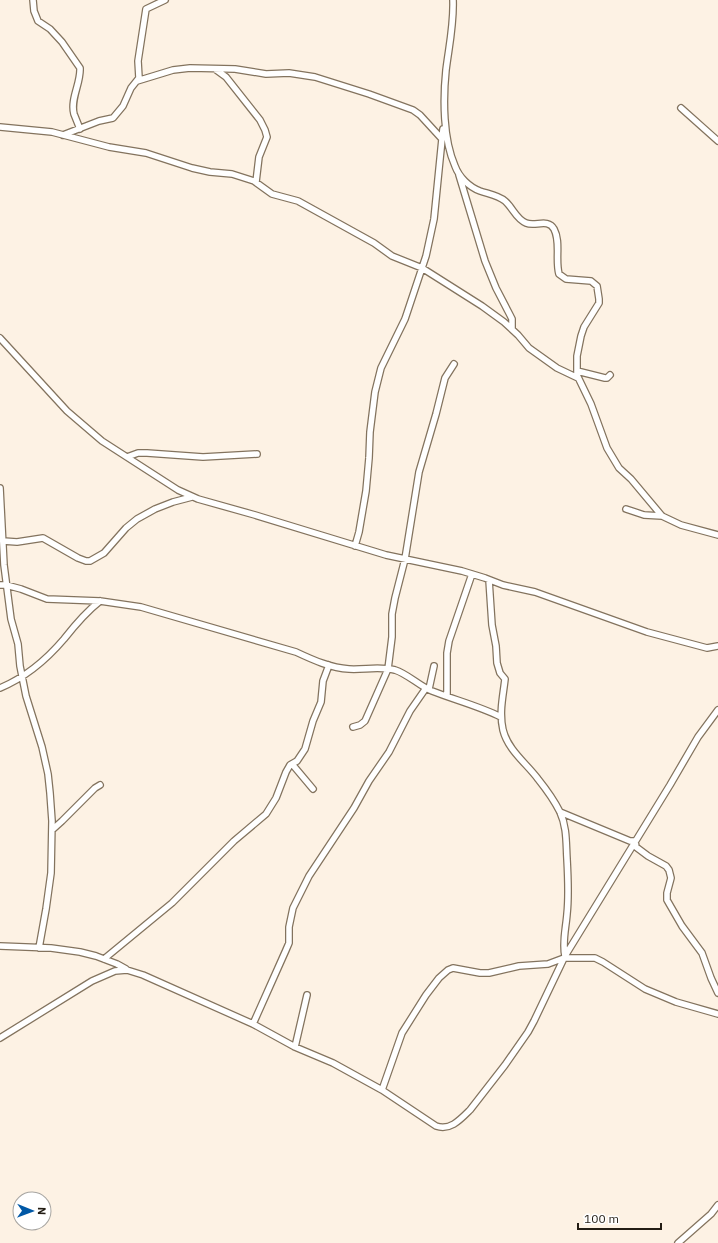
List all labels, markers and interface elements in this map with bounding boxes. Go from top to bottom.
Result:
north arrow [12,1191,52,1231]
scale bar [578,1205,661,1231]
text: N [35,1207,49,1215]
text: 100 m [584,1211,619,1226]

